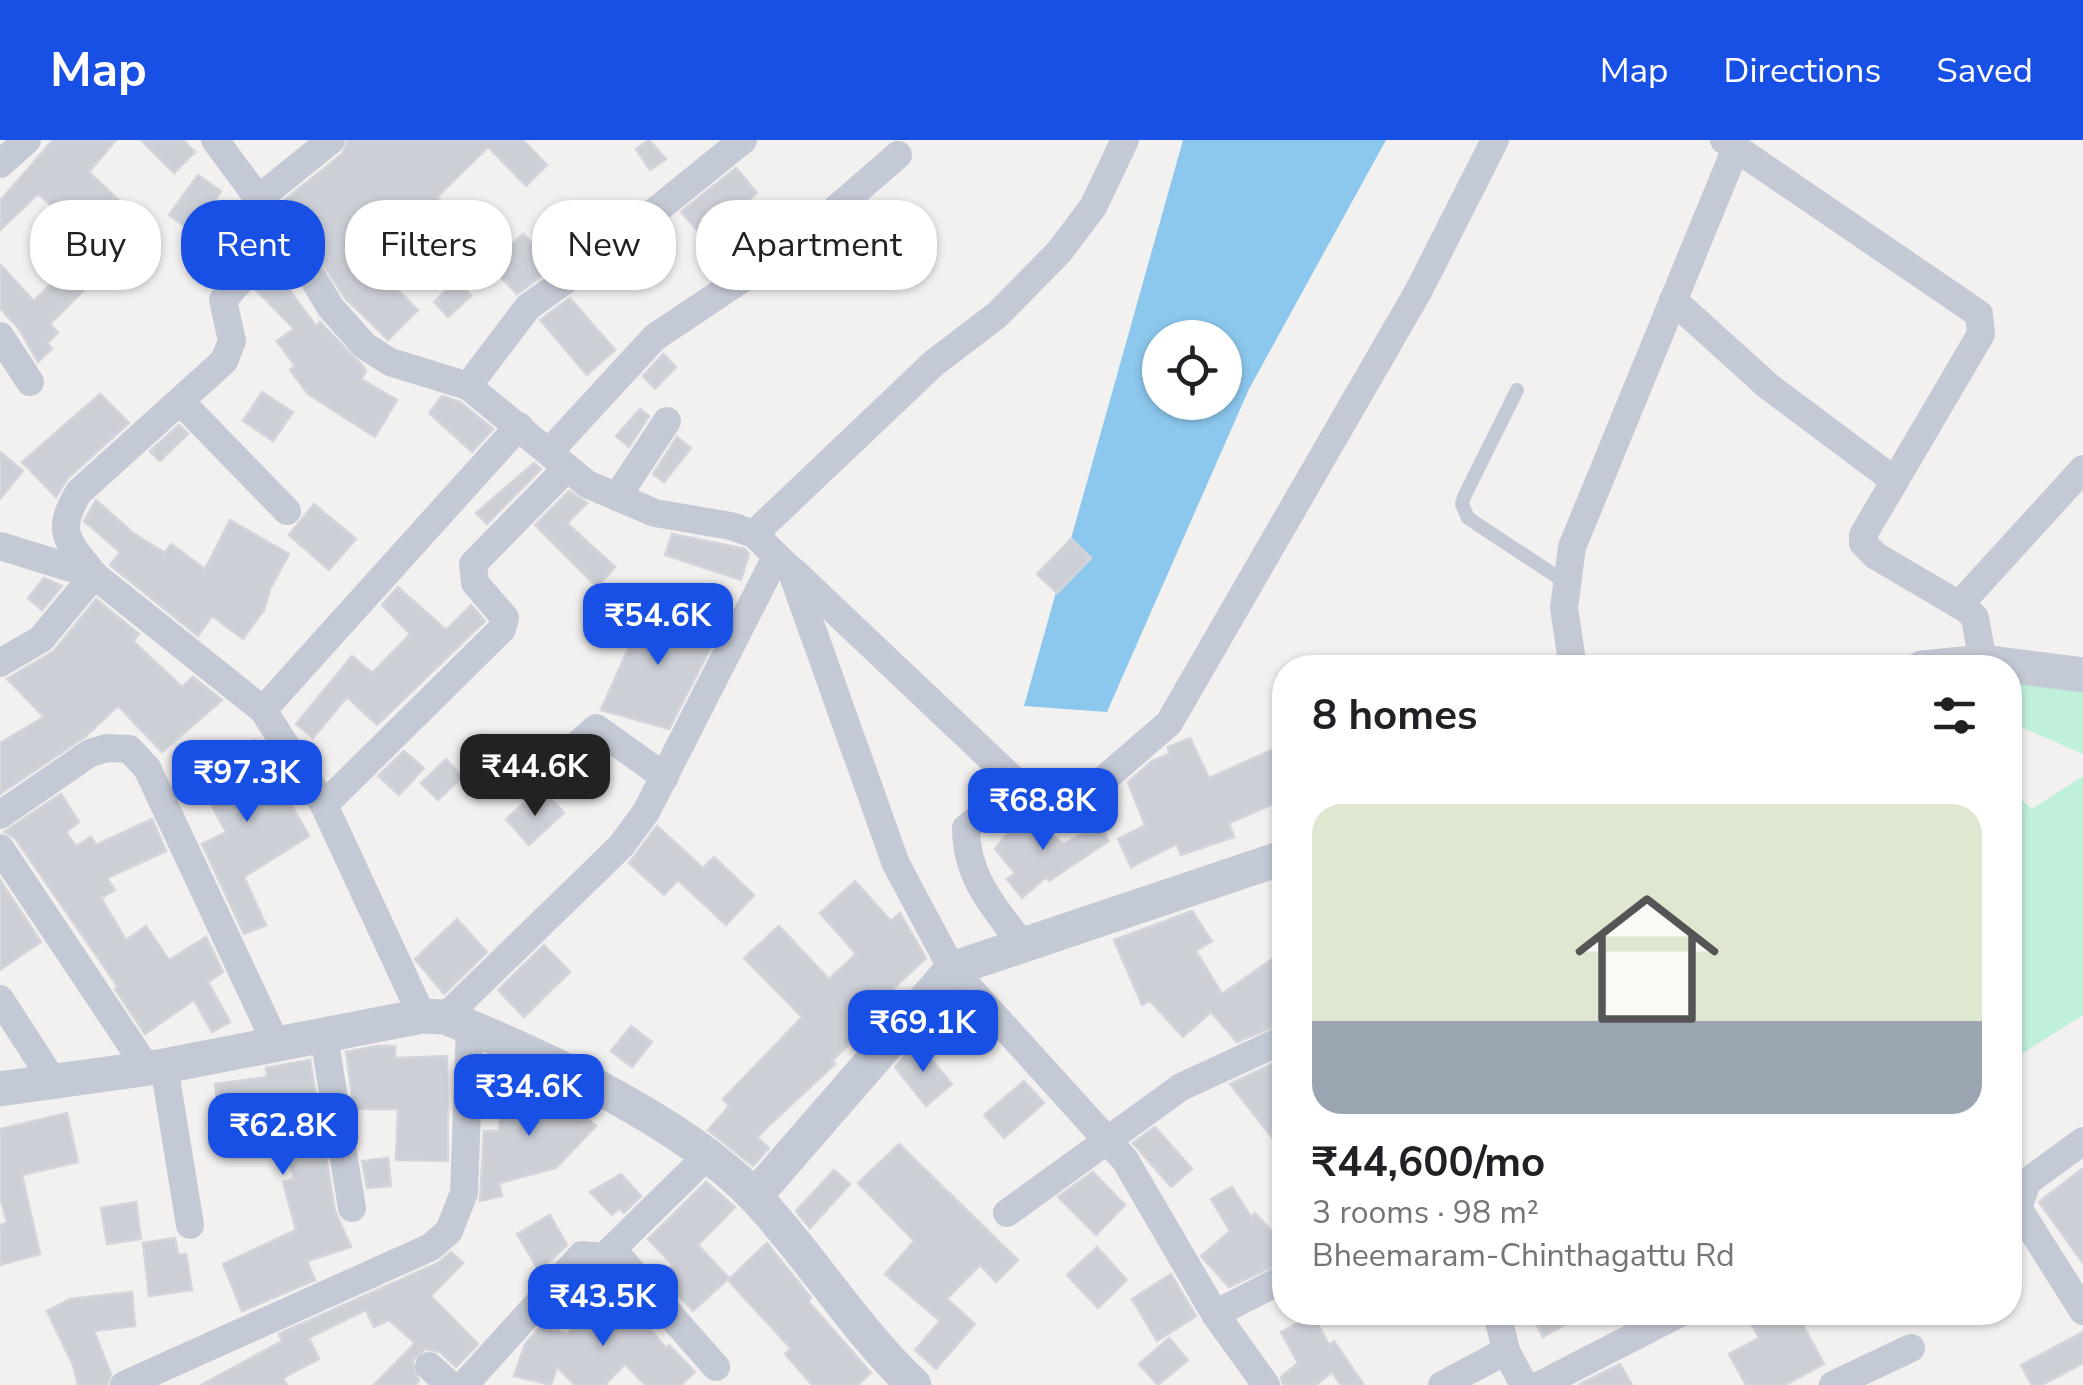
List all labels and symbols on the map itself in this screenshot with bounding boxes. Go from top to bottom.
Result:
pin: ₹54.6K [577,583,739,668]
pin: ₹44.6K [454,734,616,819]
pin: ₹97.3K [166,740,328,825]
pin: ₹68.8K [962,768,1124,853]
pin: ₹69.1K [842,990,1004,1075]
pin: ₹34.6K [448,1054,610,1139]
pin: ₹62.8K [202,1093,364,1178]
pin: ₹43.5K [522,1264,684,1349]

